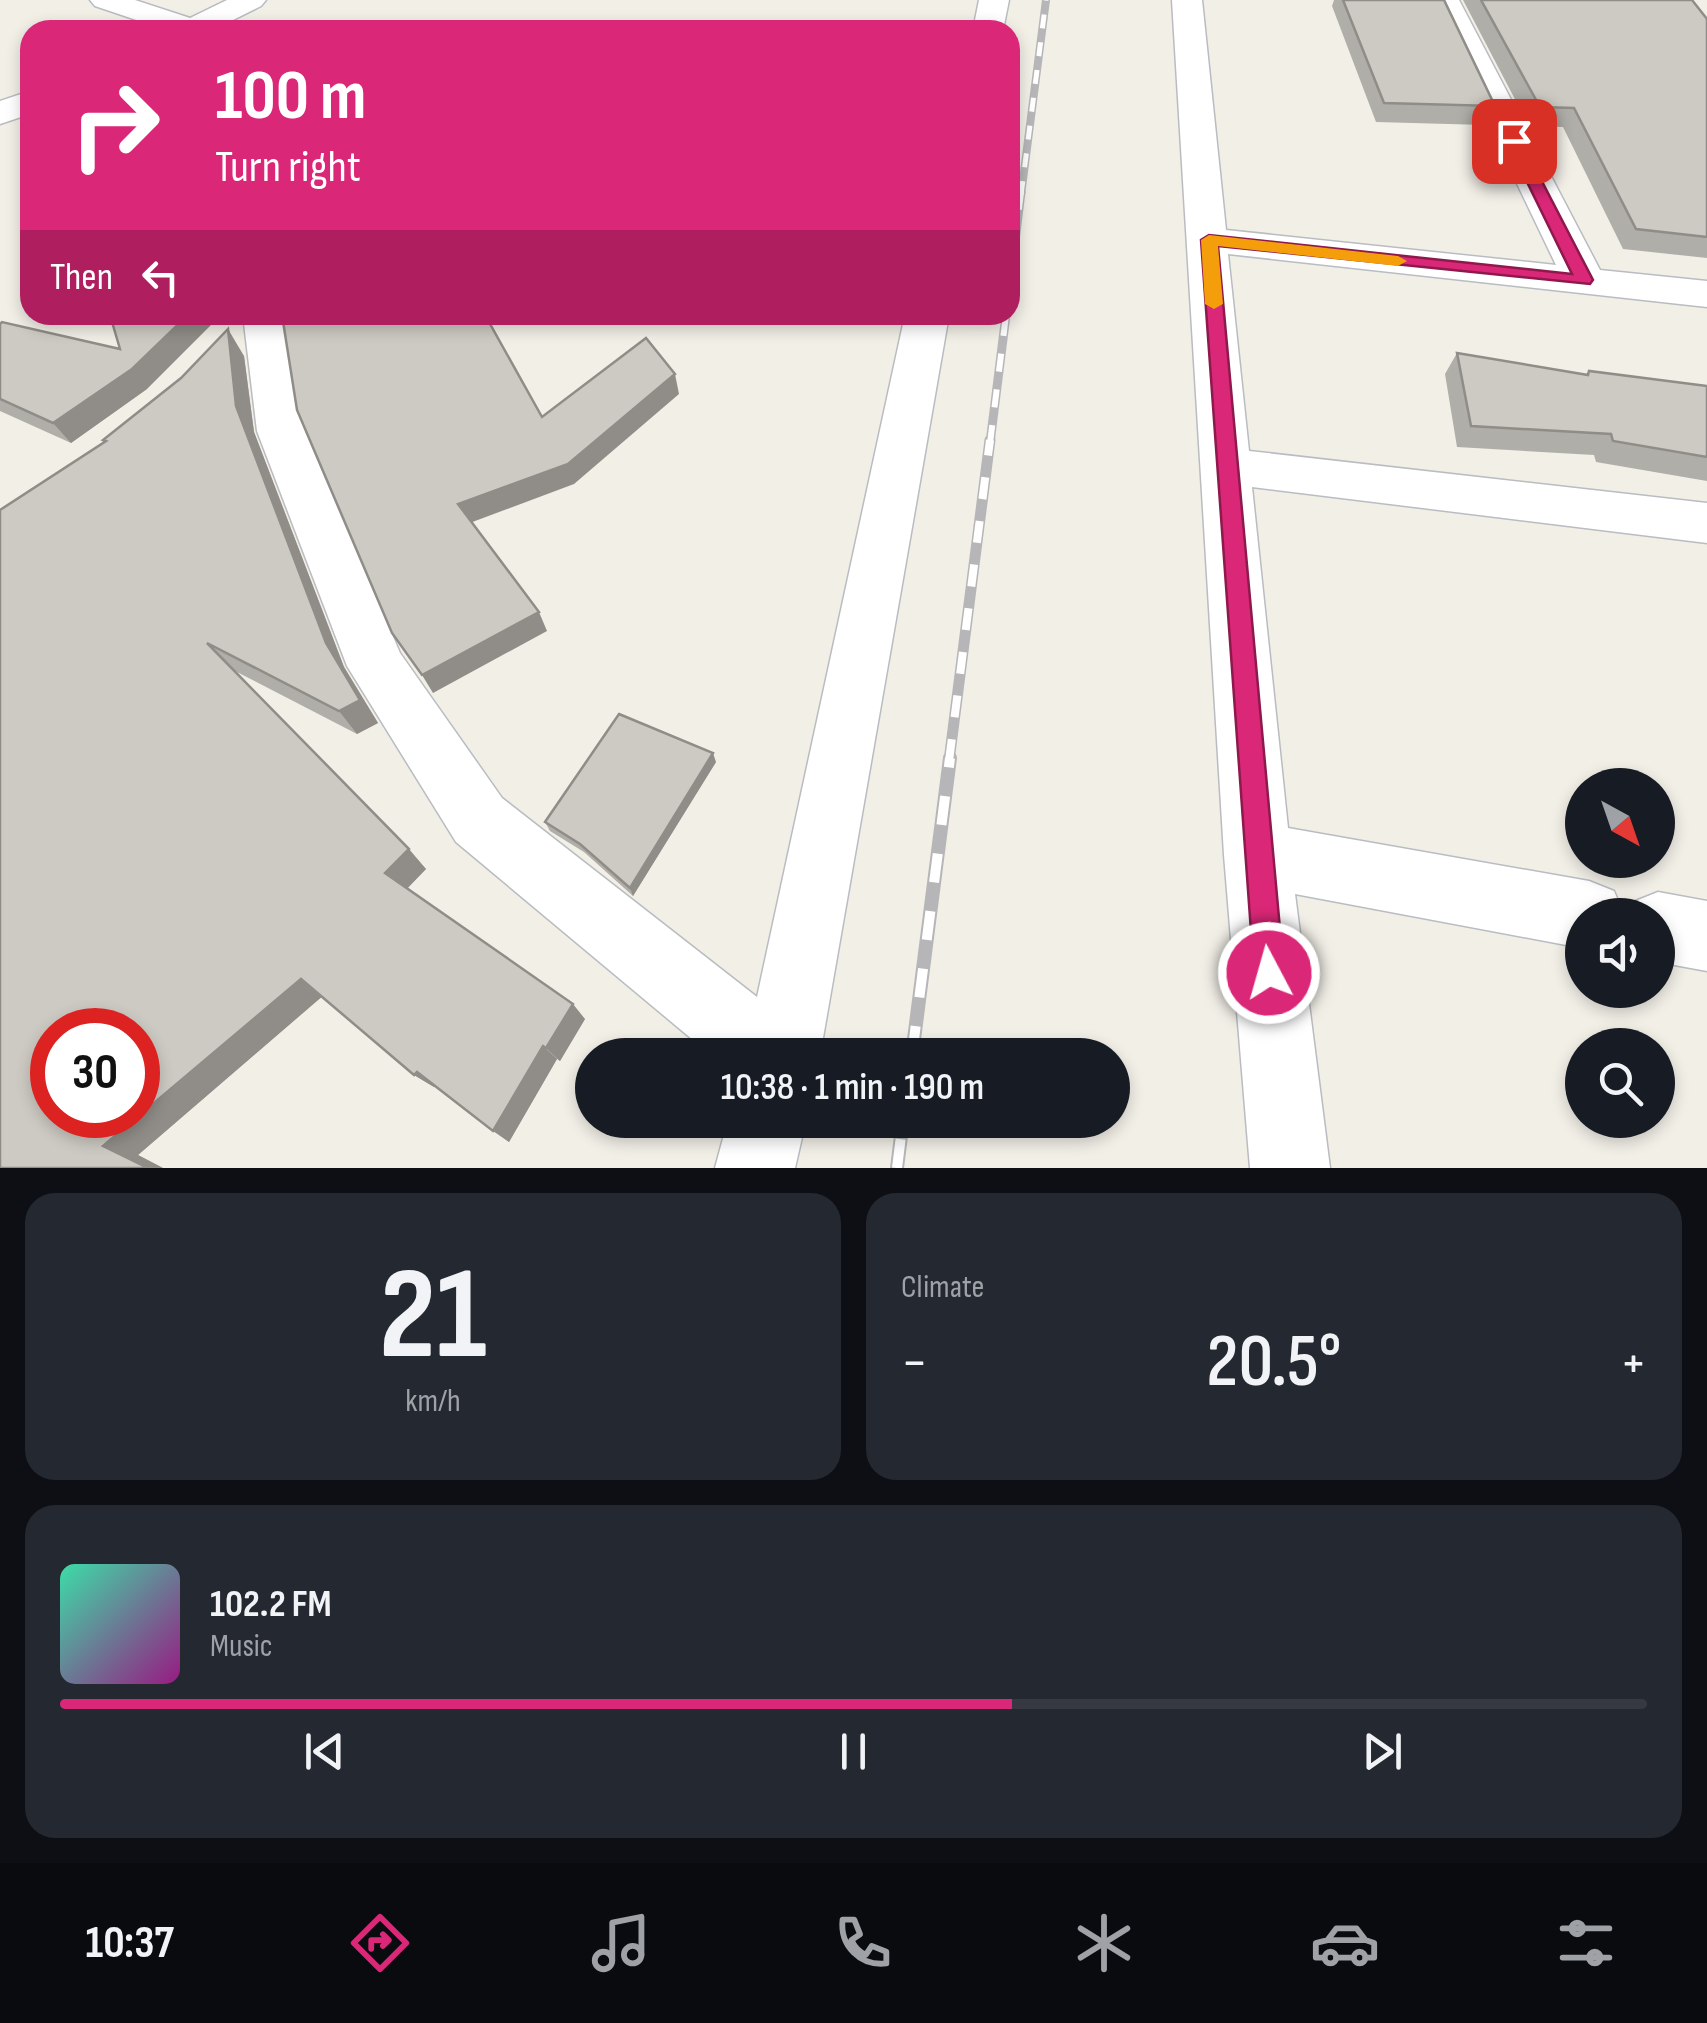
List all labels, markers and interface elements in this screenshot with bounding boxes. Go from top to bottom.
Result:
text: 100 m [215,55,366,139]
icon: right [50,60,180,190]
pin [1472,99,1557,184]
icon: arrive [1487,114,1542,169]
text: Turn right [215,140,361,195]
icon: left [133,250,188,305]
text: Then [50,255,113,300]
north arrow [1565,768,1675,878]
map controls [1565,768,1675,1138]
button: sound [1565,898,1675,1008]
position arrow [1217,921,1321,1025]
speed limit sign: 30 [30,1008,160,1138]
button: search [1565,1028,1675,1138]
text: 10:38 · 1 min · 190 m [721,1065,984,1110]
text: 21 [379,1239,487,1395]
text: Climate [901,1268,984,1307]
text: 20.5° [1206,1317,1342,1408]
text: − [901,1330,928,1397]
text: + [1620,1330,1647,1397]
text: km/h [405,1382,461,1421]
text: 102.2 FM [210,1582,332,1627]
text: Music [210,1627,273,1666]
icon: previous [297,1724,352,1779]
icon: pause [826,1724,881,1779]
icon: next [1355,1724,1410,1779]
icon: directions [345,1908,415,1978]
icon: music [586,1908,656,1978]
icon: phone [828,1908,898,1978]
icon: climate [1069,1908,1139,1978]
icon: car [1310,1908,1380,1978]
icon: filters [1551,1908,1621,1978]
text: 10:37 [86,1916,174,1971]

